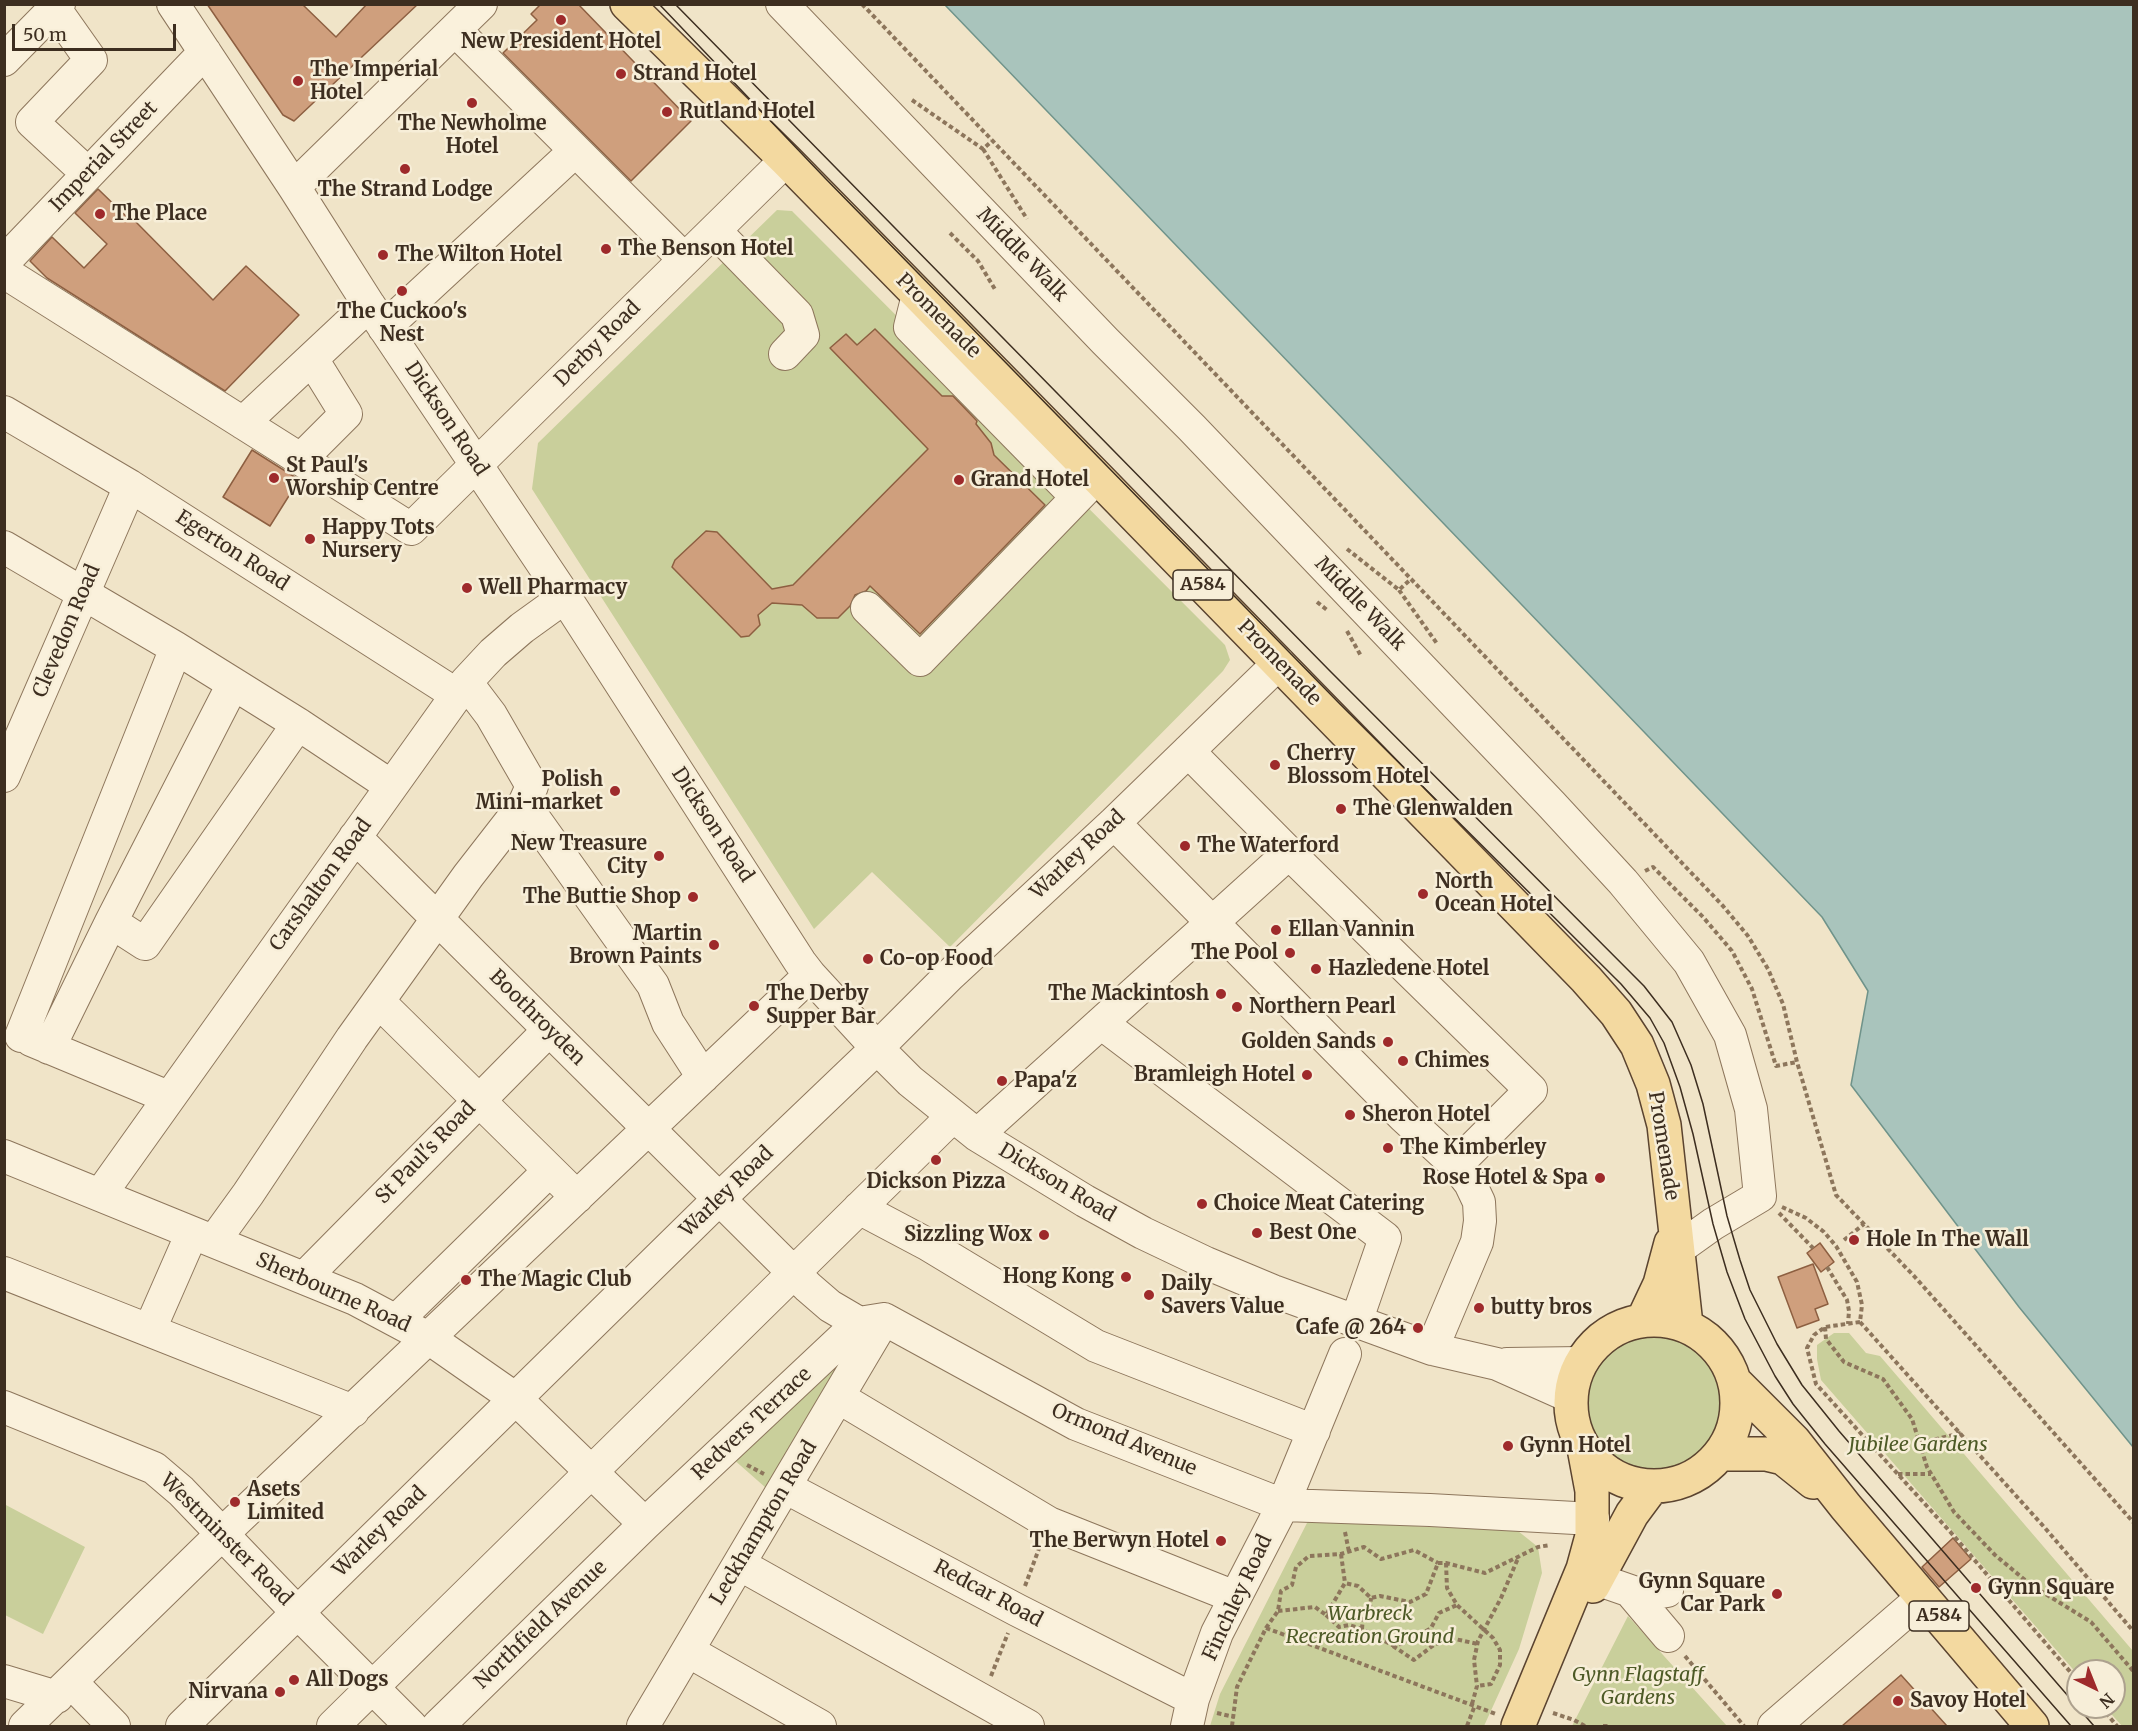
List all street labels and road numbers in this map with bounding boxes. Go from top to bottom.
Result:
street label: Imperial Street [45,97,163,217]
street label: Middle Walk [971,203,1073,307]
street label: Promenade [891,269,985,363]
street label: Derby Road [550,296,646,392]
street label: Dickson Road [399,358,493,480]
street label: Egerton Road [171,506,293,596]
street label: Middle Walk [1309,552,1411,656]
street label: Clevedon Road [28,561,106,701]
road number: A584 [1173,570,1233,600]
street label: Promenade [1232,615,1326,711]
street label: Dickson Road [666,763,758,887]
street label: Warley Road [1026,805,1130,905]
street label: Carshalton Road [265,814,377,956]
street label: Boothroyden [484,965,590,1071]
street label: Promenade [1643,1090,1683,1202]
street label: St Paul's Road [371,1097,481,1209]
street label: Dickson Road [994,1139,1120,1227]
street label: Warley Road [676,1142,778,1242]
street label: Sherbourne Road [252,1248,414,1338]
street label: Redvers Terrace [687,1363,817,1485]
street label: Ormond Avenue [1048,1399,1200,1481]
street label: Leckhampton Road [706,1437,822,1609]
street label: Westminster Road [155,1469,297,1611]
street label: Warley Road [329,1482,431,1582]
street label: Finchley Road [1198,1531,1278,1665]
street label: Redcar Road [929,1555,1047,1633]
street label: Northfield Avenue [470,1556,612,1694]
road number: A584 [1909,1601,1969,1631]

